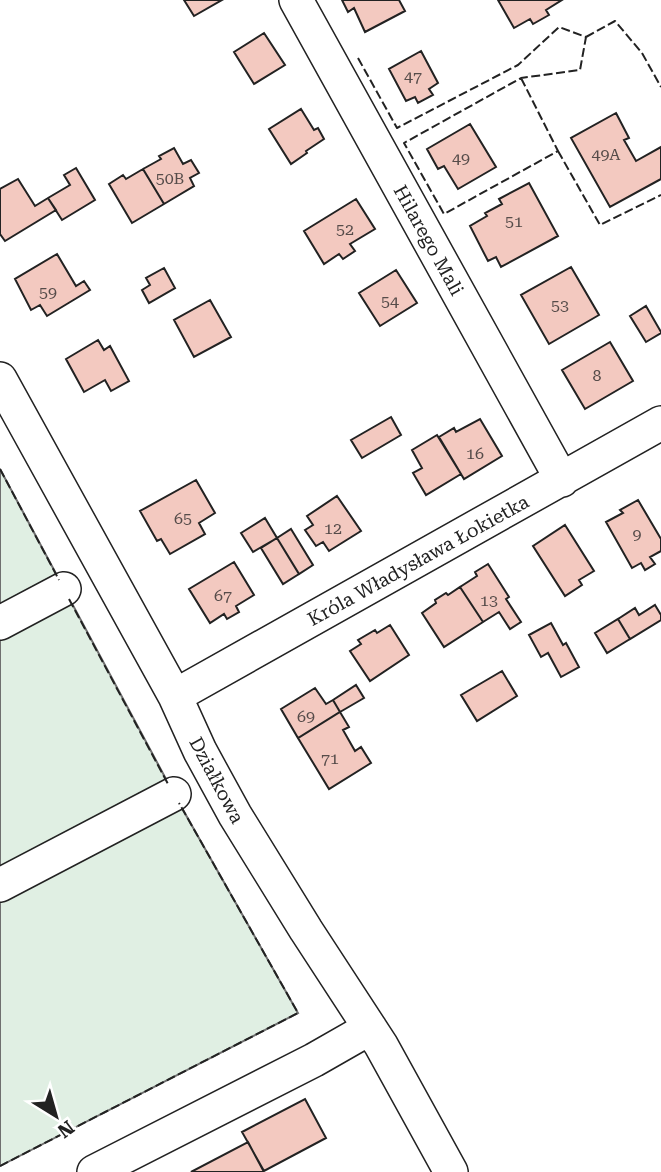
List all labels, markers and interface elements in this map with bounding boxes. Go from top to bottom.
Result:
house number: 47 [404,67,422,86]
house number: 49A [591,145,621,164]
house number: 49 [452,149,470,168]
house number: 50B [156,169,184,188]
street label: Hilarego Mali [389,181,468,300]
house number: 51 [505,212,523,231]
house number: 52 [336,220,354,239]
house number: 59 [39,283,57,302]
house number: 54 [381,292,399,311]
house number: 53 [551,296,569,315]
house number: 8 [593,366,602,385]
house number: 16 [466,444,484,463]
street label: Króla Władysława Łokietka [304,490,533,631]
house number: 65 [174,509,192,528]
house number: 12 [324,519,342,538]
house number: 9 [633,525,642,544]
house number: 67 [214,586,232,605]
house number: 13 [480,591,498,610]
house number: 69 [297,707,315,726]
street label: Działkowa [184,733,249,828]
house number: 71 [321,749,339,768]
north arrow [21,1081,91,1151]
text: N [53,1116,79,1143]

